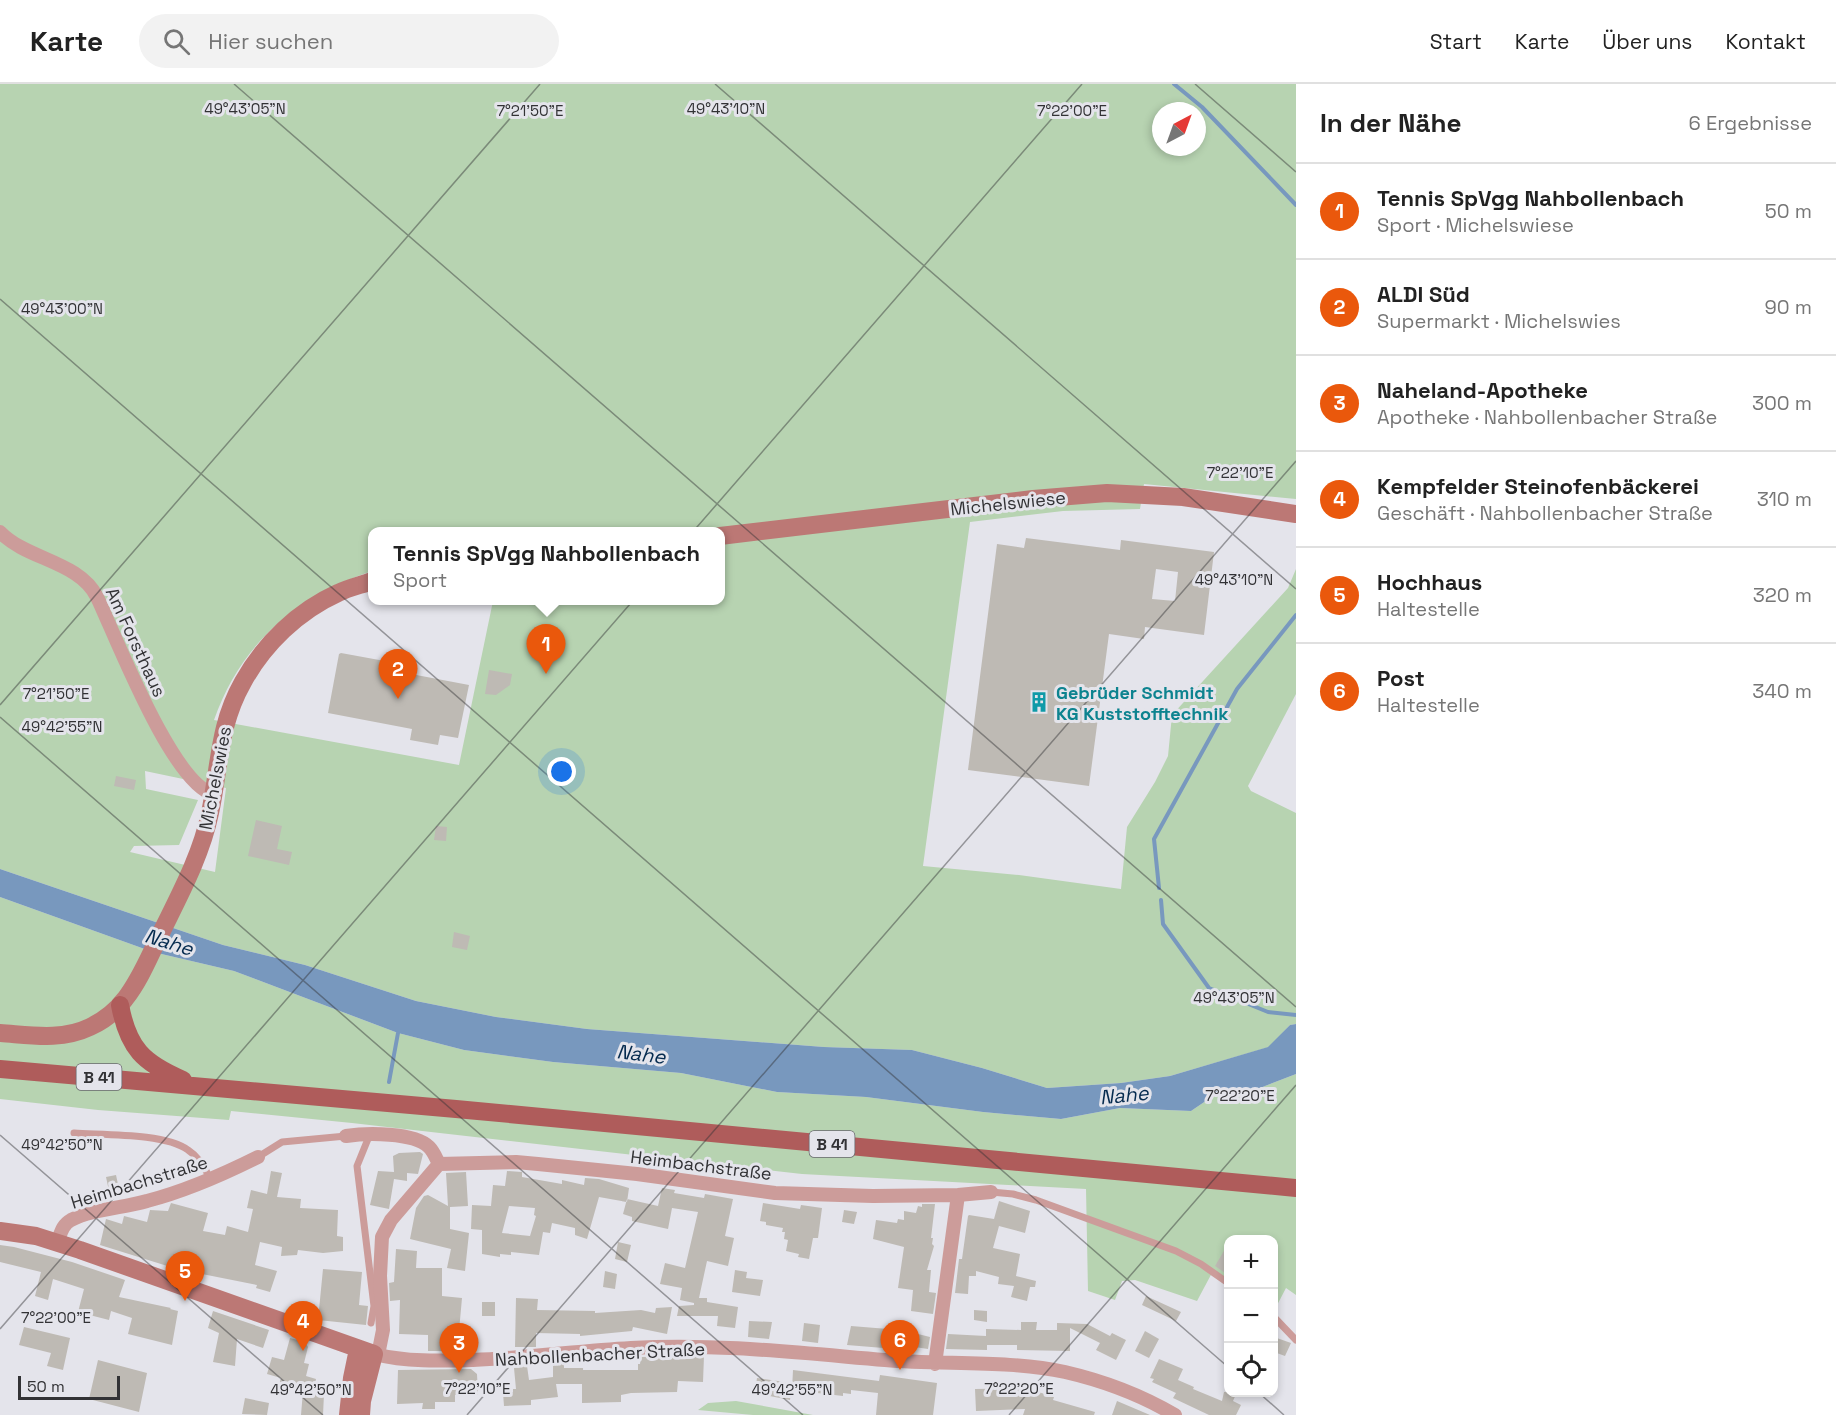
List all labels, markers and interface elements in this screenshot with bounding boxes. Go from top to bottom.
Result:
search box [139,14,559,68]
text: Karte [30,23,103,59]
icon: search [160,25,193,58]
text: Hier suchen [208,27,333,55]
text: Start [1430,28,1482,55]
text: Karte [1515,28,1569,55]
text: Über uns [1602,28,1692,55]
text: Kontakt [1725,28,1806,55]
text: 49°43'05"N [204,99,286,118]
text: 49°43'10"N [687,99,765,118]
text: 7°21'50"E [497,101,563,120]
text: 7°22'00"E [1037,101,1107,120]
north arrow [1152,102,1206,156]
text: In der Nähe [1320,106,1461,140]
text: 6 Ergebnisse [1689,110,1812,136]
text: Tennis SpVgg Nahbollenbach [1377,184,1684,212]
text: 1 [1335,198,1344,224]
text: 50 m [1765,198,1812,224]
text: Sport · Michelswiese [1377,212,1574,238]
text: ALDI Süd [1377,280,1470,308]
text: 2 [1334,294,1345,320]
text: 90 m [1765,294,1812,320]
text: 49°43'00"N [21,299,103,318]
text: Supermarkt · Michelswies [1377,308,1621,334]
text: Naheland-Apotheke [1377,376,1588,404]
text: 3 [1333,390,1346,416]
text: 300 m [1752,390,1812,416]
text: Apotheke · Nahbollenbacher Straße [1377,404,1717,430]
text: 7°22'10"E [1207,463,1273,482]
text: Kempfelder Steinofenbäckerei [1377,472,1699,500]
street label: Michelswiese [949,486,1067,520]
text: 4 [1333,486,1346,512]
text: 310 m [1757,486,1812,512]
text: Geschäft · Nahbollenbacher Straße [1377,500,1713,526]
popup [368,527,725,605]
text: Tennis SpVgg Nahbollenbach [393,539,700,567]
text: Sport [393,567,447,593]
text: Hochhaus [1377,568,1482,596]
text: 49°43'10"N [1195,570,1273,589]
text: 5 [1334,582,1346,608]
text: 320 m [1753,582,1812,608]
street label: Am Forsthaus [101,584,171,700]
text: Haltestelle [1377,596,1480,622]
pin: 1 [526,624,566,674]
pin: 2 [378,650,418,699]
text: Post [1377,664,1425,692]
text: 6 [1333,678,1346,704]
text: 340 m [1752,678,1812,704]
place label: Gebrüder Schmidt KG Kuststofftechnik [1056,681,1228,725]
text: 7°21'50"E [23,684,89,703]
building icon: Gebrüder Schmidt KG Kuststofftechnik [1027,690,1051,714]
text: Haltestelle [1377,692,1480,718]
text: 49°42'55"N [22,717,102,736]
street label: Michelswies [194,724,236,832]
your location [547,757,576,786]
water label: Nahe [142,922,197,962]
text: 49°43'05"N [1193,988,1275,1007]
water label: Nahe [615,1038,668,1070]
road number: B 41 [76,1064,122,1090]
water label: Nahe [1098,1079,1151,1110]
text: 7°22'20"E [1205,1086,1275,1105]
road number: B 41 [810,1131,854,1157]
text: 49°42'50"N [21,1135,103,1154]
street label: Heimbachstraße [629,1145,773,1185]
street label: Heimbachstraße [68,1150,210,1214]
map controls [1224,1235,1278,1397]
button: + [1224,1235,1278,1289]
pin: 5 [166,1252,204,1301]
button: − [1224,1289,1278,1343]
pin: 4 [284,1302,322,1351]
text: 7°22'00"E [21,1308,91,1327]
pin: 6 [880,1320,920,1370]
pin: 3 [440,1324,478,1373]
street label: Nahbollenbacher Straße [494,1337,706,1371]
button: locate [1224,1343,1278,1397]
scale bar [18,1373,120,1400]
text: 50 m [27,1376,65,1397]
text: 7°22'10"E [444,1379,510,1398]
text: 7°22'20"E [984,1379,1054,1398]
text: 49°42'50"N [270,1380,352,1399]
text: 49°42'55"N [752,1380,832,1399]

